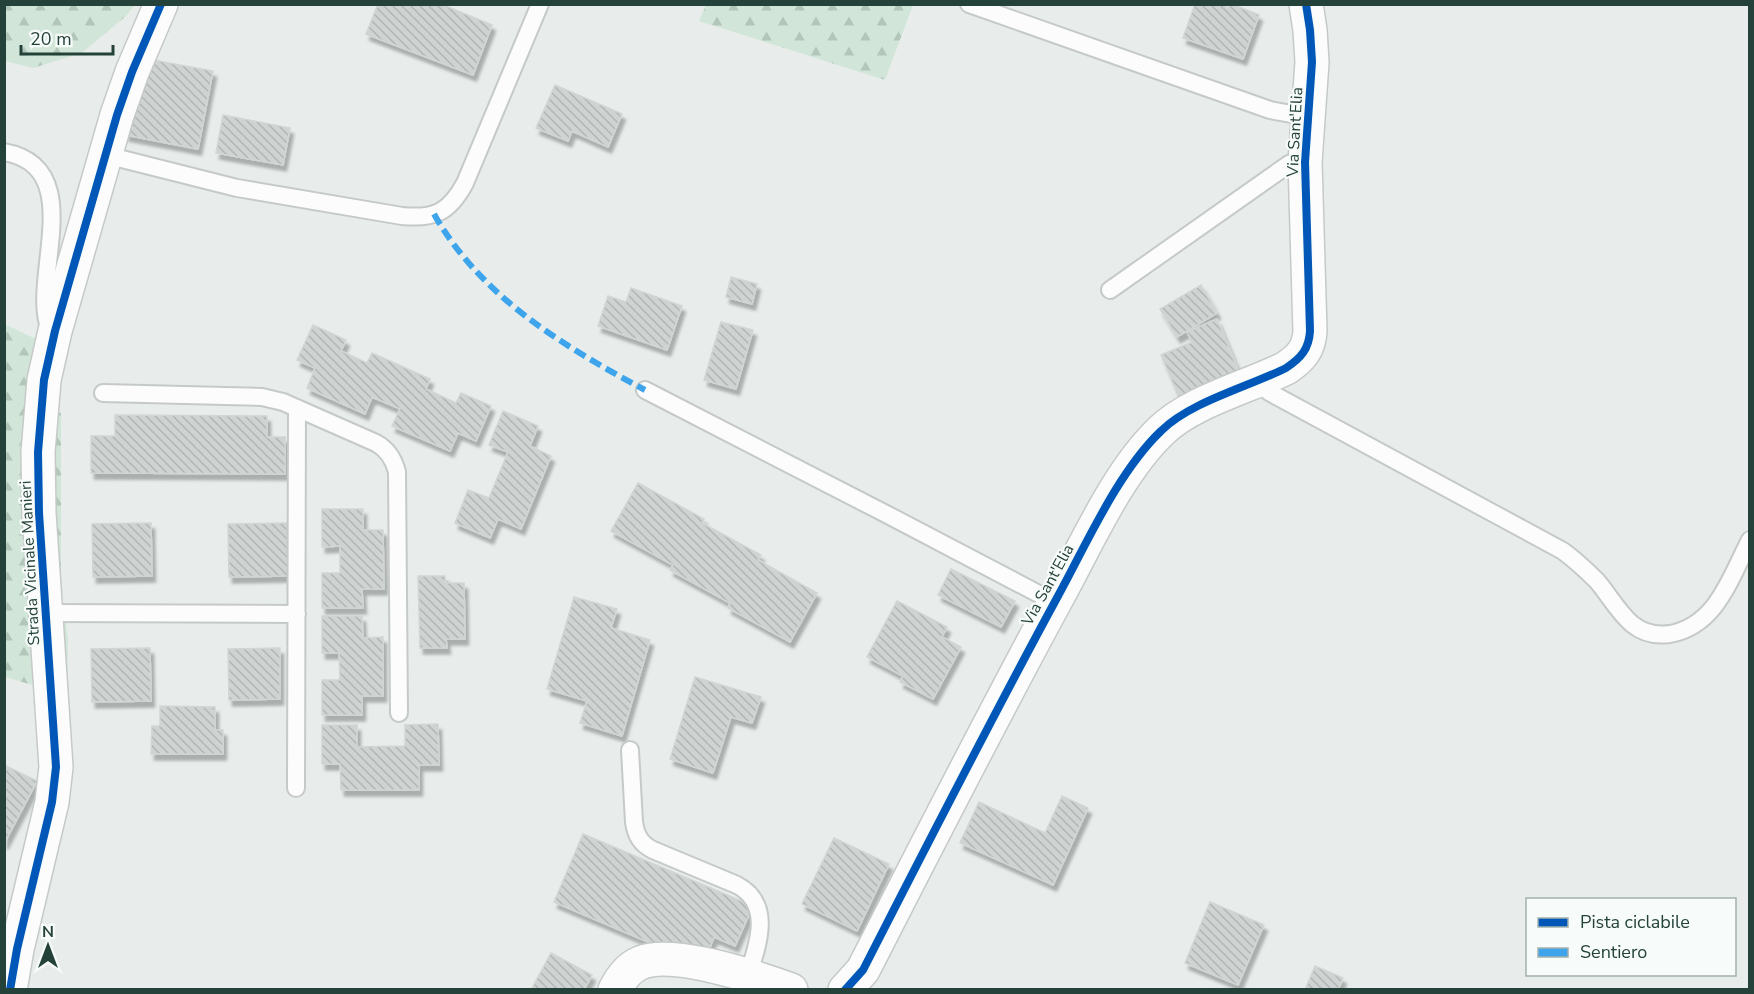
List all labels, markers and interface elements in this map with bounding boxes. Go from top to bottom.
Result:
scale bar [21,18,112,56]
text: 20 m [30,27,72,51]
street label: Via Sant'Elia [1282,86,1308,179]
street label: Strada Vicinale Manieri [15,480,45,646]
street label: Via Sant'Elia [1016,540,1079,631]
legend [1526,898,1736,976]
text: Pista ciclabile [1580,910,1690,934]
north arrow [18,916,78,976]
text: N [42,921,54,943]
text: Sentiero [1580,940,1647,964]

